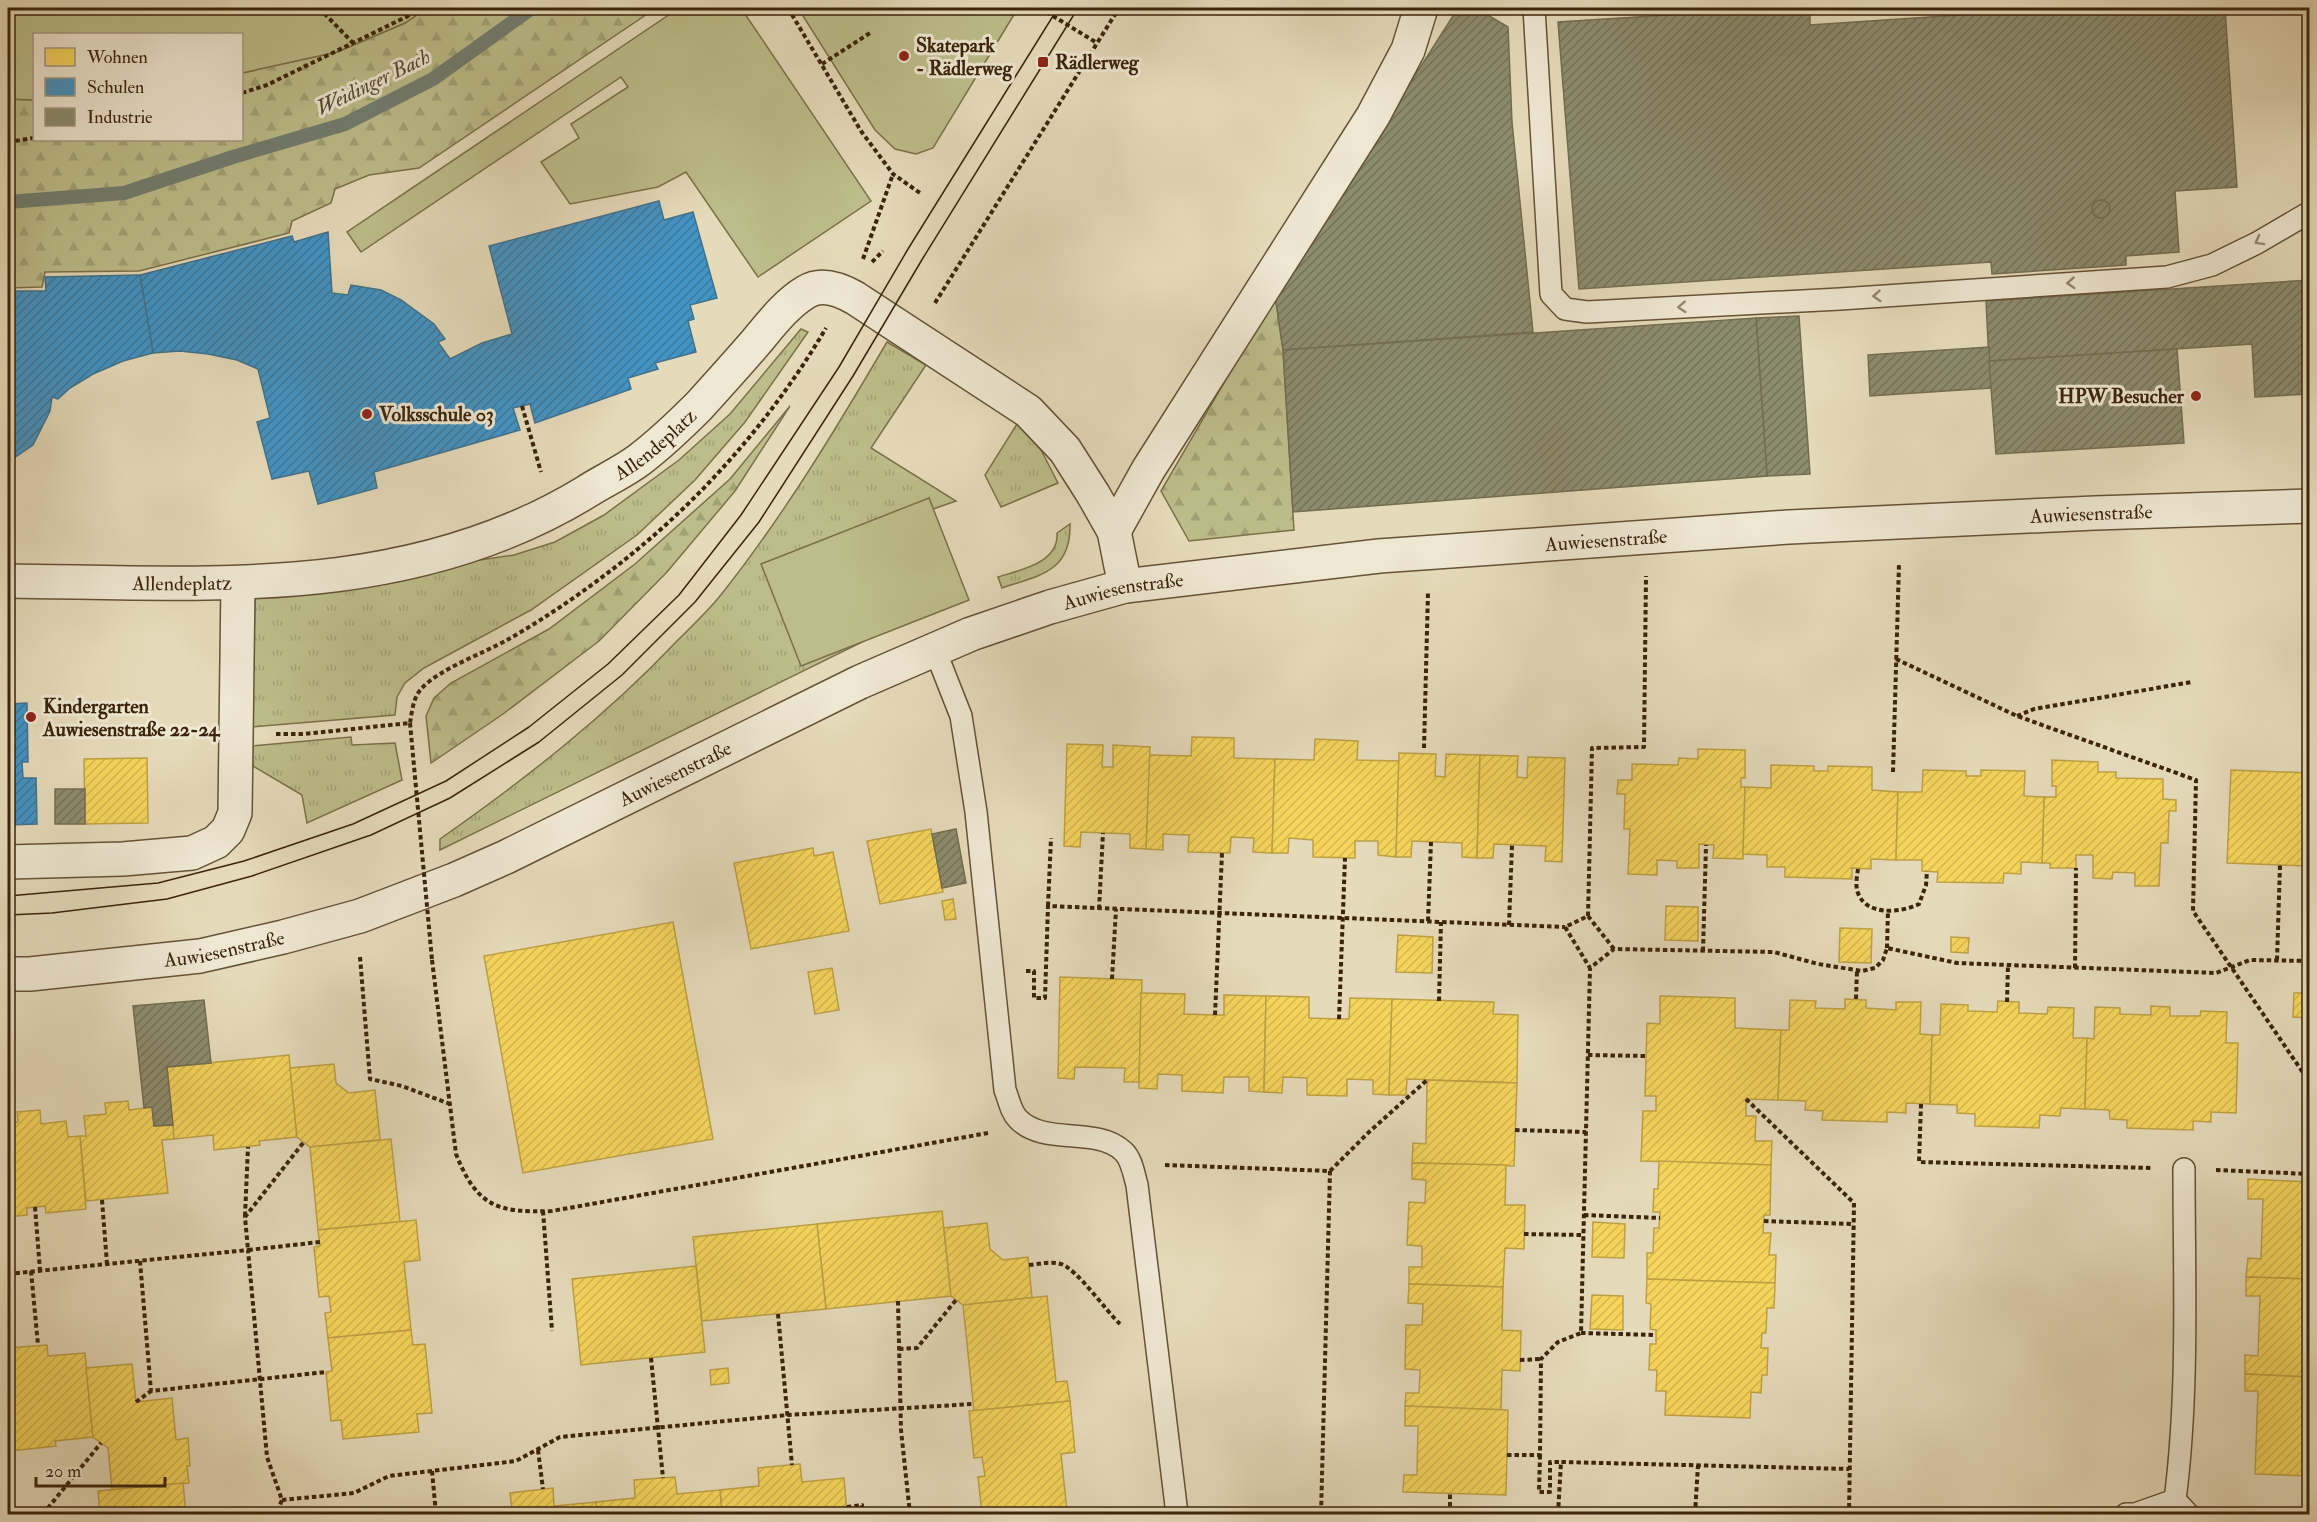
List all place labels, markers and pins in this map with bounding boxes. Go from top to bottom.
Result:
place label: Skatepark - Rädlerweg [916,33,1013,82]
marker: Skatepark - Rädlerweg [897,49,911,63]
place label: Rädlerweg [1055,50,1140,76]
marker: Rädlerweg [1036,55,1050,69]
place label: HPW Besucher [2058,384,2185,409]
marker: HPW Besucher [2189,389,2203,403]
place label: Volksschule 03 [378,402,494,427]
marker: Volksschule 03 [360,407,374,421]
place label: Kindergarten Auwiesenstraße 22-24 [42,694,221,742]
marker: Kindergarten Auwiesenstraße 22-24 [24,710,38,724]

